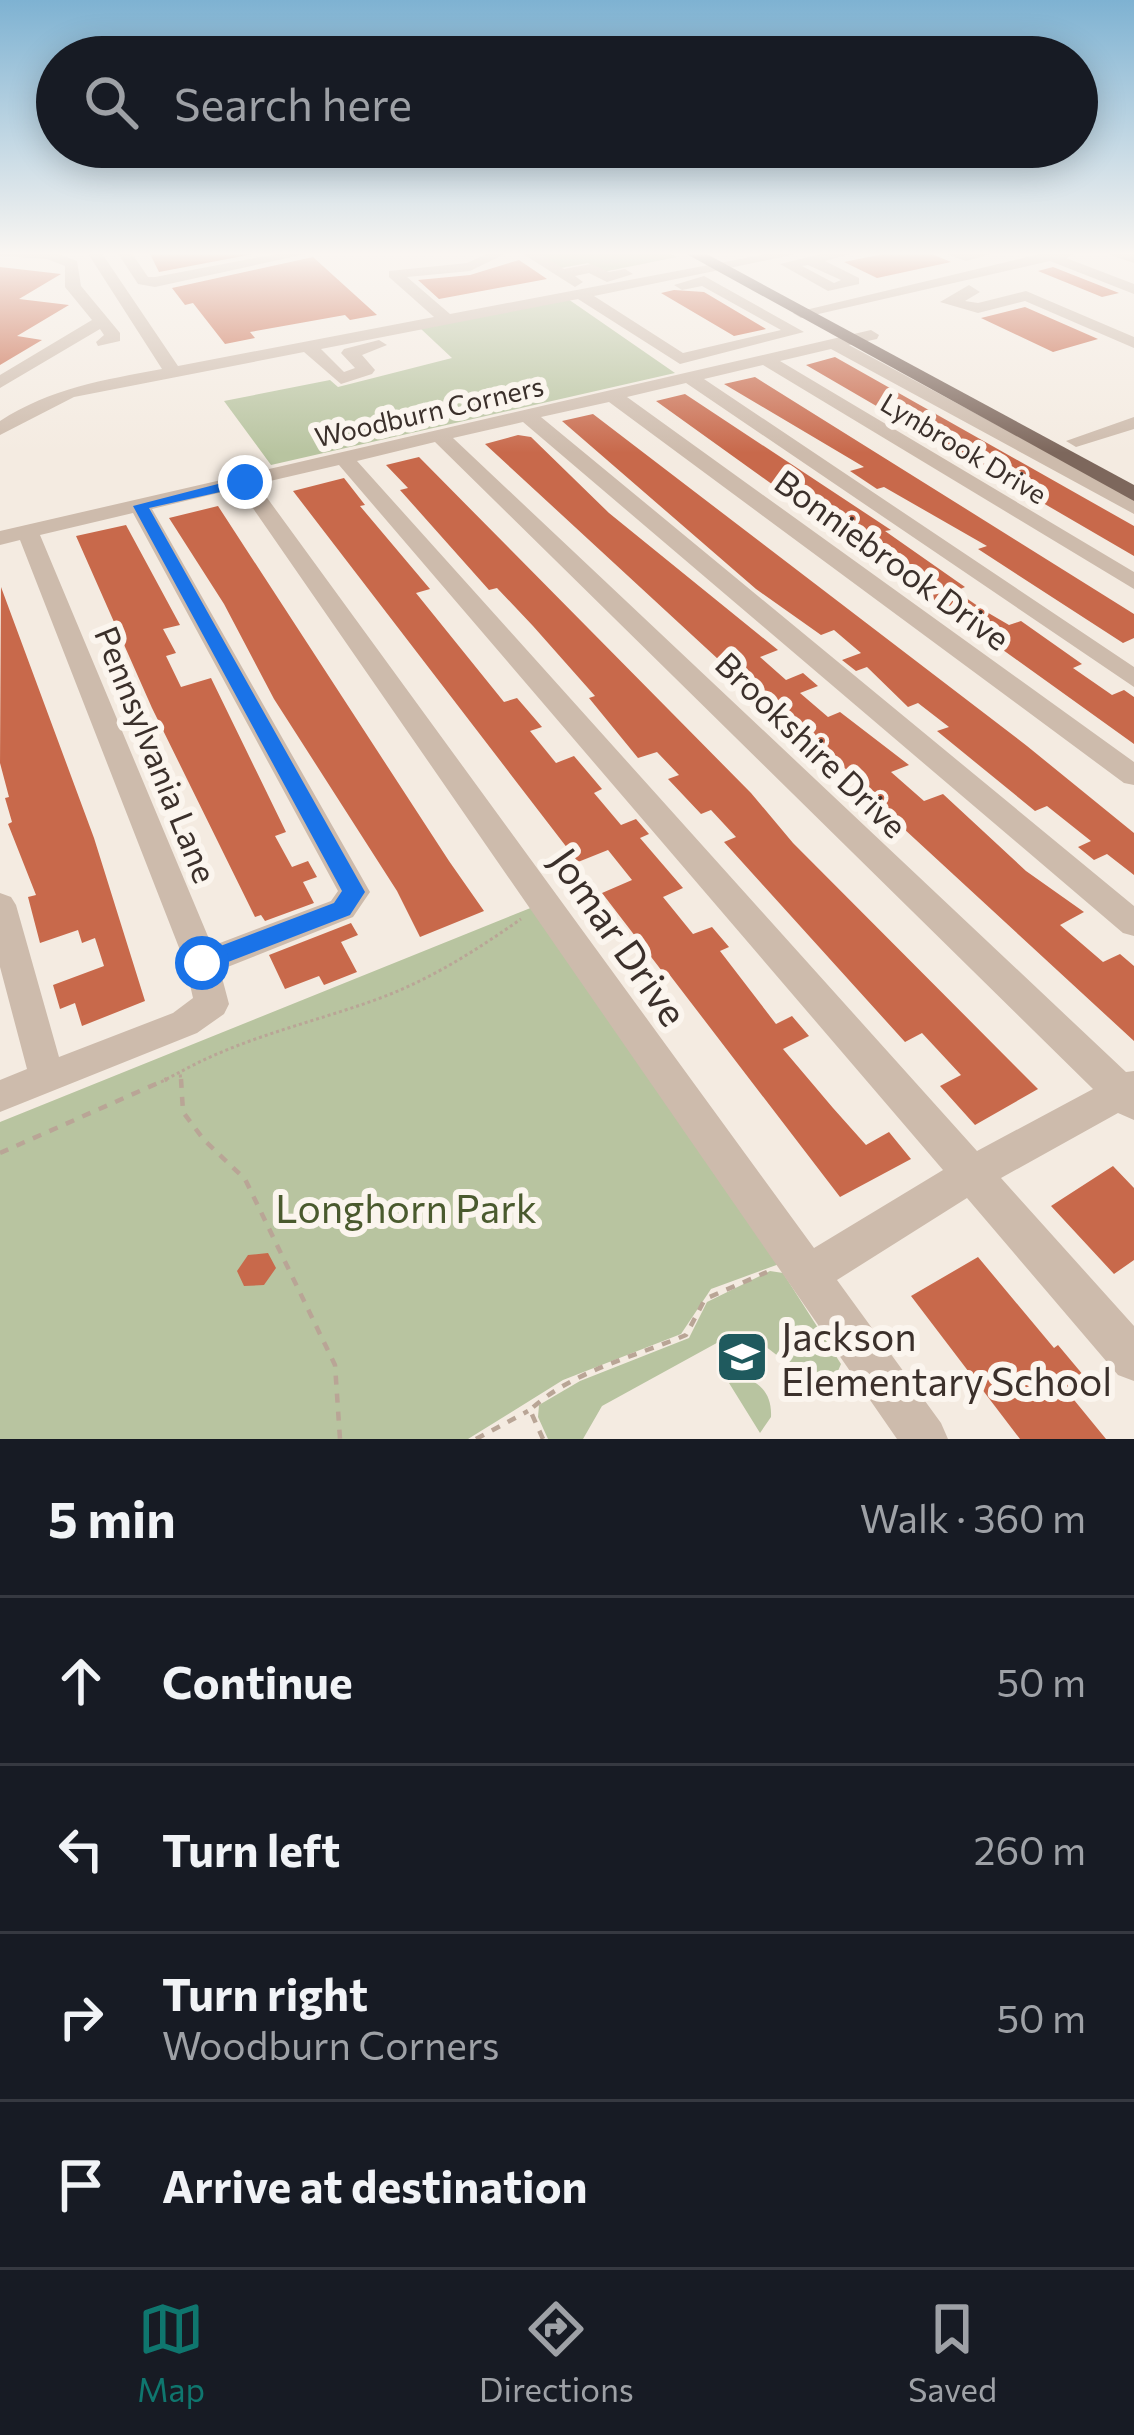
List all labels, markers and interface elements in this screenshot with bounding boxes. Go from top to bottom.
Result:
search box [36,36,1098,168]
icon: search [78,69,144,135]
text: Search here [174,75,412,130]
street label: Woodburn Corners [311,369,547,453]
street label: Lynbrook Drive [875,386,1053,510]
route end [218,455,272,509]
street label: Bonniebrook Drive [768,460,1018,658]
street label: Pennsylvania Lane [87,620,227,888]
street label: Brookshire Drive [708,643,916,845]
street label: Jomar Drive [541,838,699,1034]
route start [175,936,229,990]
park label: Longhorn Park [275,1183,537,1231]
place label: Jackson Elementary School [781,1311,1112,1404]
school or university icon: Jackson Elementary School [714,1329,770,1385]
text: 5 min [48,1486,176,1549]
text: Walk · 360 m [860,1493,1086,1541]
icon: ahead [48,1648,114,1714]
text: Continue [162,1653,353,1708]
text: 50 m [997,1657,1086,1705]
icon: left [48,1816,114,1882]
text: Turn left [162,1821,340,1876]
text: 260 m [974,1825,1086,1873]
text: Turn right [162,1965,368,2020]
icon: right [48,1984,114,2050]
text: 50 m [997,1993,1086,2041]
text: Woodburn Corners [162,2020,500,2068]
icon: arrive [48,2152,114,2218]
text: Arrive at destination [162,2157,588,2212]
tab: Map [137,2296,205,2409]
tab: Directions [479,2296,634,2409]
tab: Saved [908,2296,997,2409]

